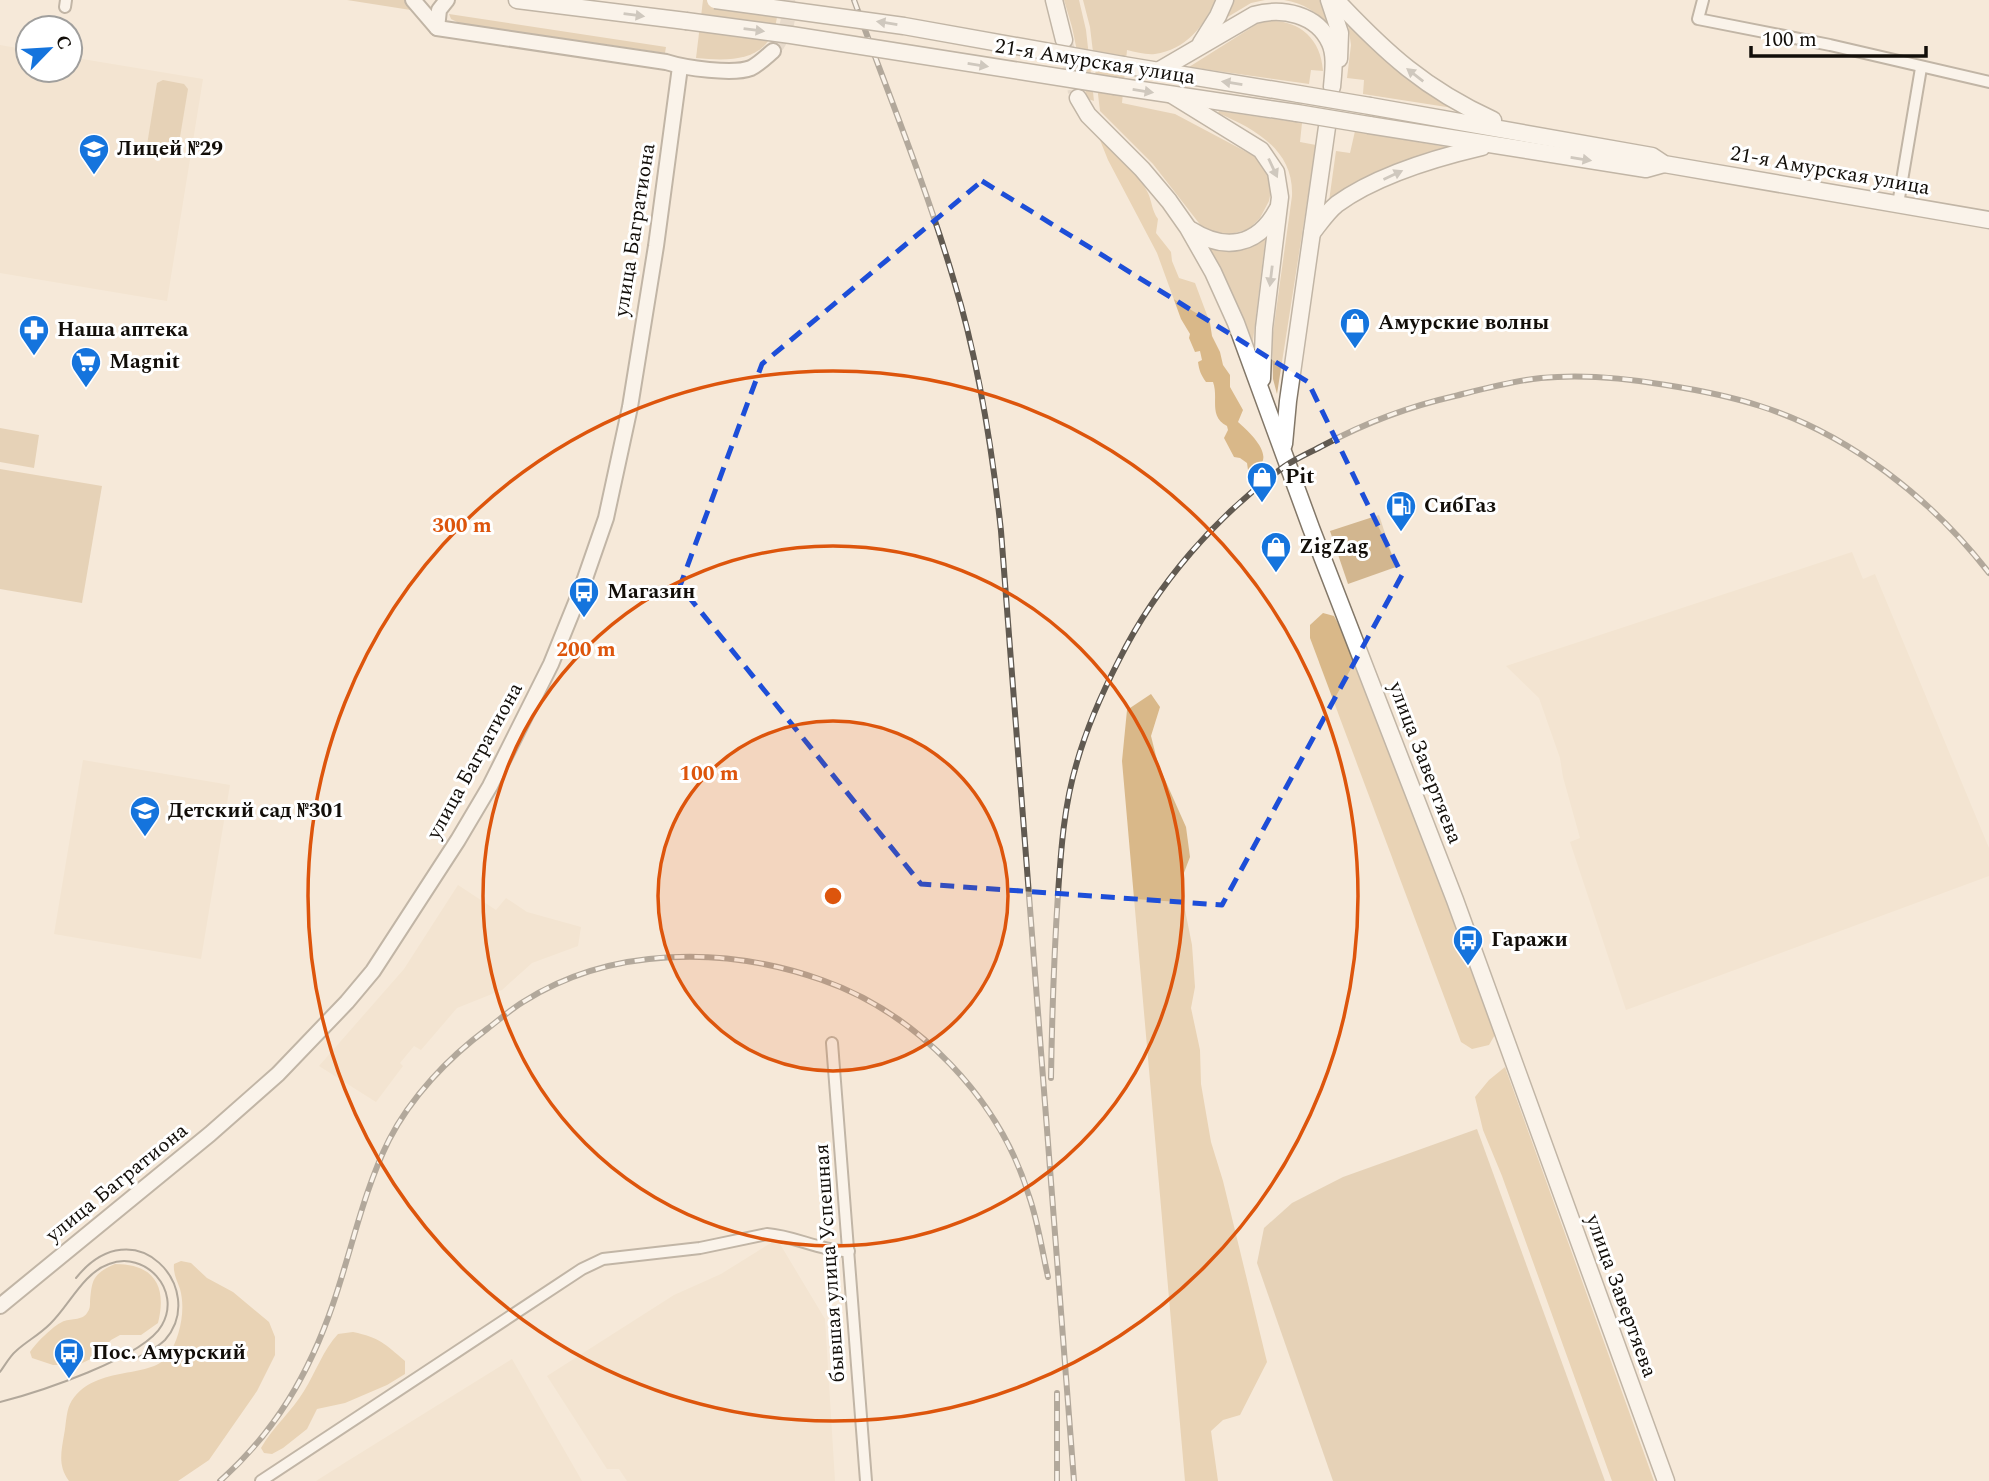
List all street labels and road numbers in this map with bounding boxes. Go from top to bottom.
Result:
street label: 21-я Амурская улица [992,30,1198,94]
street label: 21-я Амурская улица [1727,138,1933,204]
street label: улица Багратиона [605,140,665,320]
street label: улица Багратиона [418,676,532,846]
street label: улица Завертяева [1379,676,1471,849]
street label: улица Багратиона [38,1115,196,1251]
street label: бывшая улица Успешная [806,1143,854,1383]
street label: улица Завертяева [1576,1209,1666,1383]

